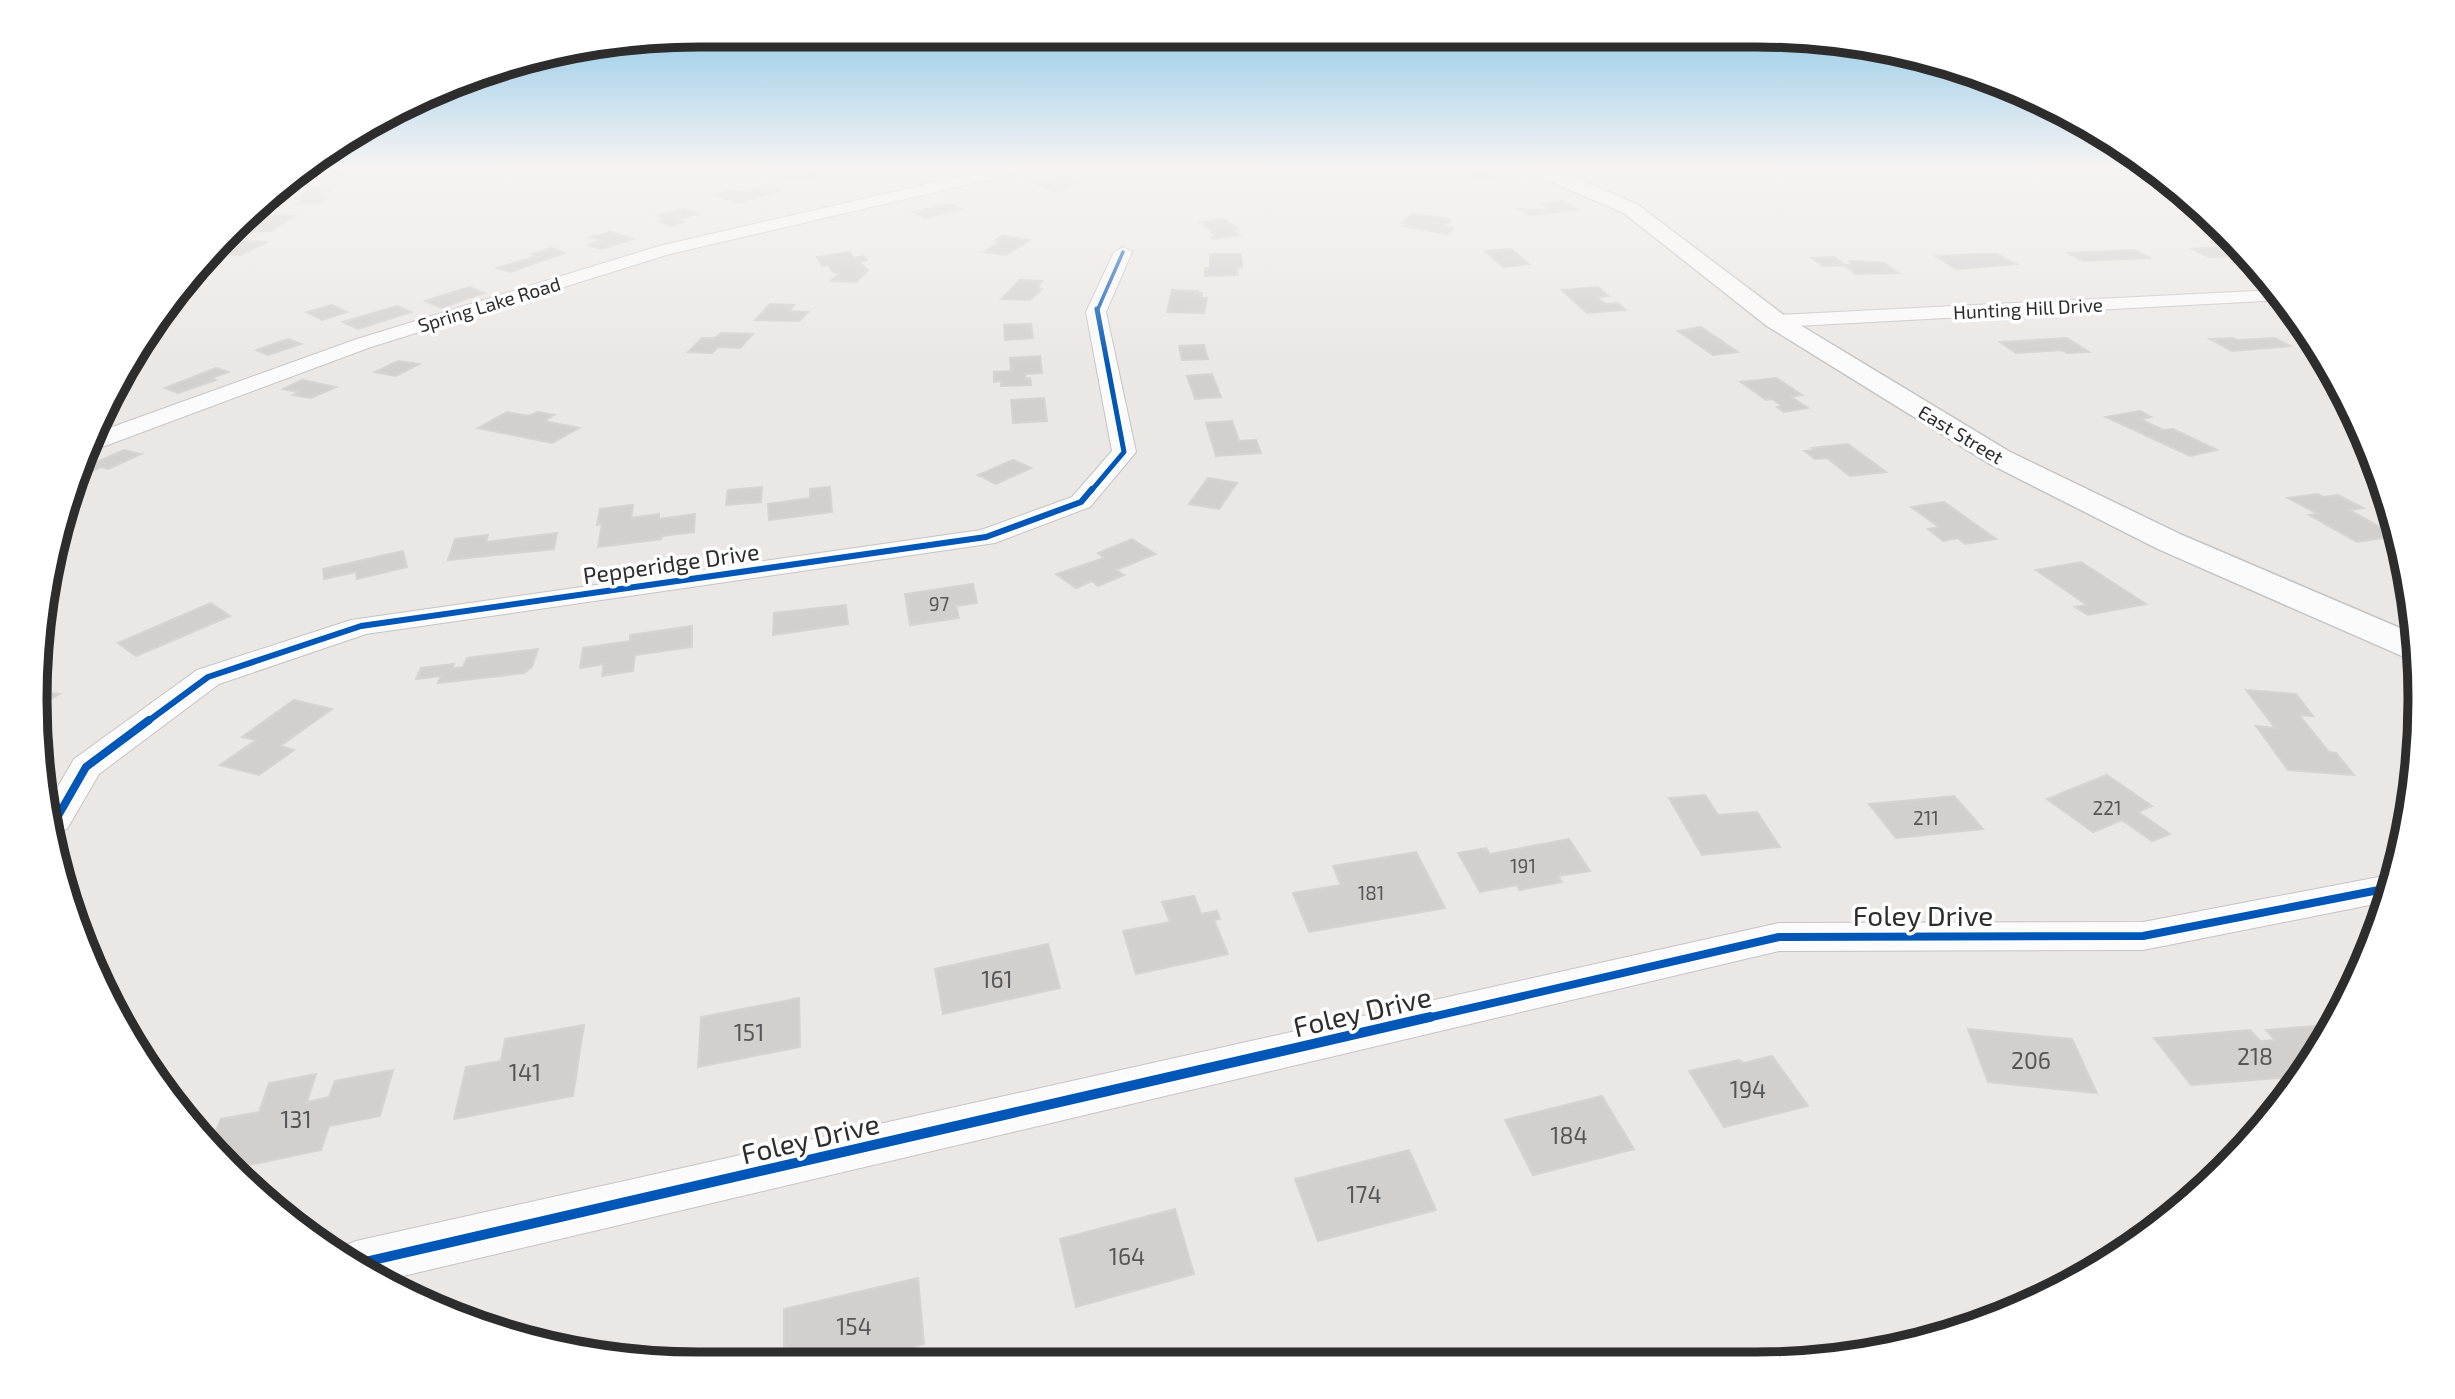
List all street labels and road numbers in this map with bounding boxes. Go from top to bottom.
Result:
street label: Spring Lake Road [415,271,563,337]
street label: Hunting Hill Drive [1953,293,2103,323]
street label: East Street [1914,400,2008,468]
street label: Pepperidge Drive [581,537,761,589]
street label: Foley Drive [1853,898,1993,932]
street label: Foley Drive [1290,979,1434,1043]
street label: Foley Drive [738,1106,882,1170]

